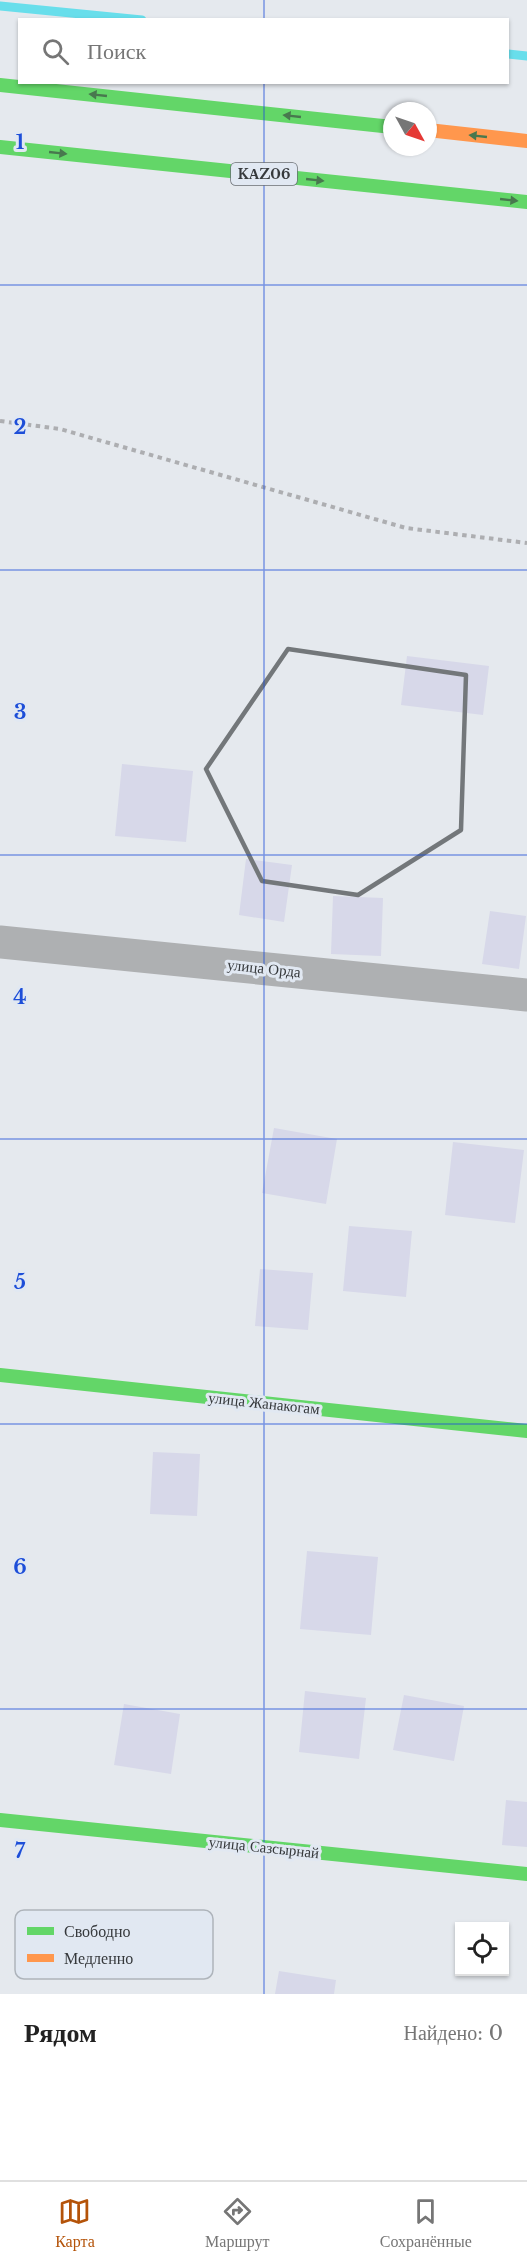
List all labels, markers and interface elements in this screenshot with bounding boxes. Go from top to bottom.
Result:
search box [18,18,509,84]
icon: search [39,35,72,68]
text: Поиск [87,38,146,65]
one-way arrow [89,91,108,100]
north arrow [383,102,437,156]
one-way arrow [283,111,302,121]
text: 1 [16,130,25,154]
one-way arrow [468,131,487,141]
one-way arrow [49,148,68,158]
road number: KАZ06 [231,163,297,185]
one-way arrow [305,175,324,185]
one-way arrow [499,195,518,205]
text: 2 [13,415,27,439]
text: 3 [14,700,26,724]
street label: улица Орда [226,955,302,981]
text: 4 [13,985,27,1009]
text: 5 [14,1270,26,1294]
street label: улица Жанакогам [207,1388,321,1418]
text: 6 [13,1555,27,1579]
street label: улица Сазсырнай [208,1832,320,1862]
text: 7 [15,1839,26,1863]
legend [15,1910,213,1979]
text: Свободно [64,1921,131,1941]
map controls [455,1922,509,1976]
button: locate [455,1922,509,1976]
text: Медленно [64,1948,133,1968]
text: Рядом [24,2017,97,2049]
text: Найдено: 0 [404,2021,503,2045]
tab: Карта [55,2195,95,2251]
tab: Маршрут [205,2195,270,2251]
tab: Сохранённые [380,2195,472,2251]

